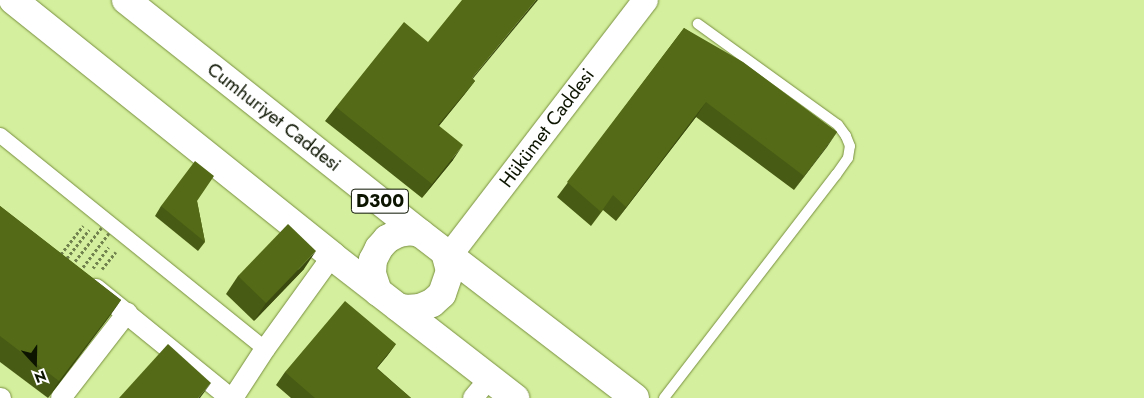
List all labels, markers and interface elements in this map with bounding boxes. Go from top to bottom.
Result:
street label: Cumhuriyet Caddesi [203,58,345,176]
street label: Hükümet Caddesi [495,64,599,192]
road number: D300 [350,186,410,217]
north arrow [10,338,60,388]
text: N [32,366,49,388]

